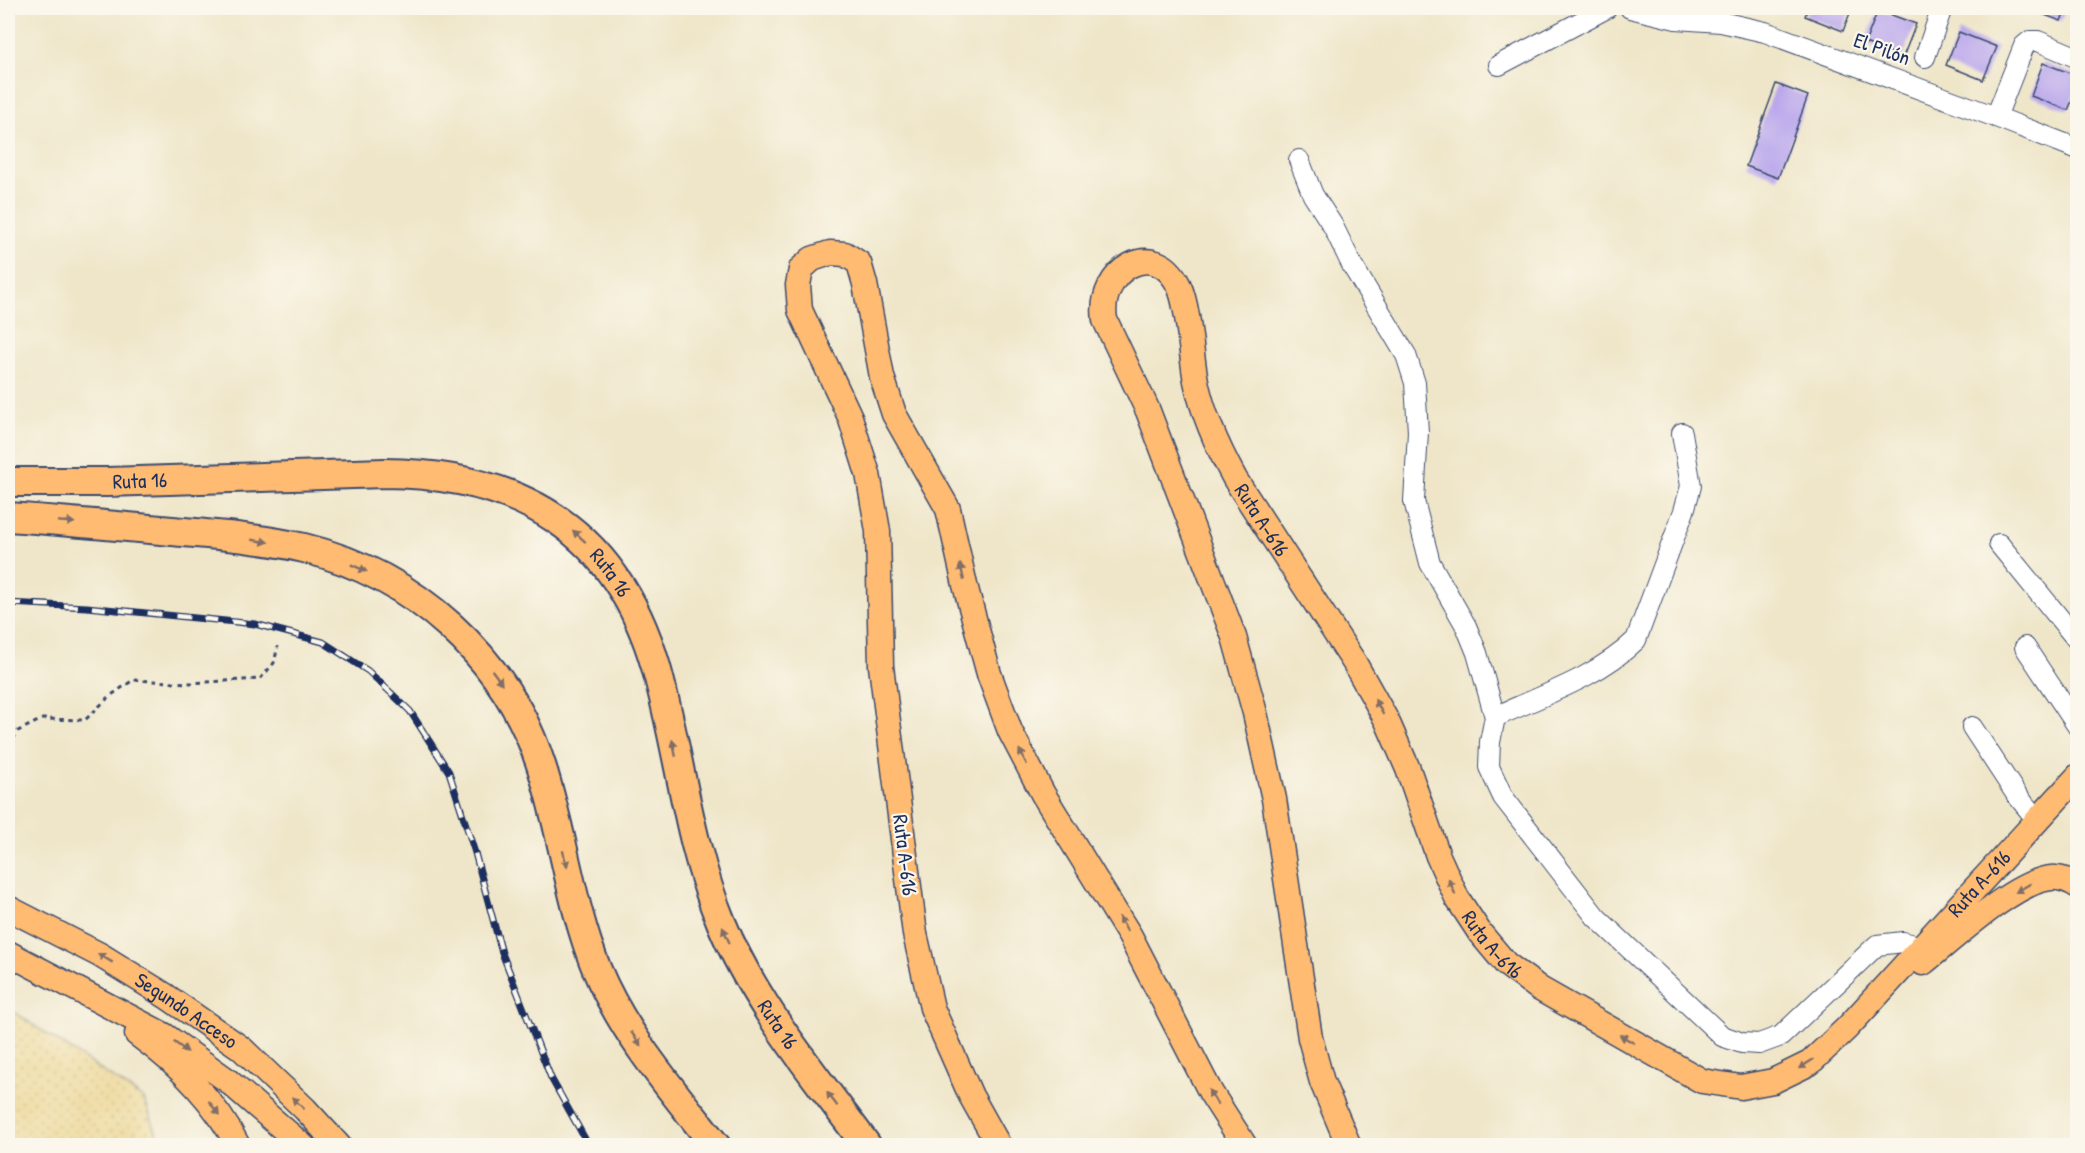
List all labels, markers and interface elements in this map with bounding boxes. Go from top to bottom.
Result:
street label: El Pilón [1850,25,1914,72]
street label: Ruta 16 [112,465,168,496]
street label: Ruta A-616 [1228,478,1297,562]
one-way arrow [56,517,75,527]
one-way arrow [572,530,587,543]
one-way arrow [250,536,269,545]
street label: Ruta 16 [584,541,639,602]
one-way arrow [957,562,966,581]
one-way arrow [350,563,368,573]
one-way arrow [491,669,503,685]
one-way arrow [1374,698,1384,715]
one-way arrow [669,738,678,757]
one-way arrow [1018,748,1027,765]
street label: Ruta A-616 [886,813,925,897]
street label: Ruta A-616 [1941,844,2017,923]
one-way arrow [560,849,570,868]
one-way arrow [1448,879,1457,896]
one-way arrow [2015,883,2031,894]
street label: Ruta A-616 [1455,905,1529,985]
one-way arrow [1118,915,1128,932]
one-way arrow [722,927,731,944]
one-way arrow [96,954,113,964]
street label: Segundo Acceso [130,965,244,1055]
street label: Ruta 16 [751,994,805,1055]
one-way arrow [630,1030,641,1047]
one-way arrow [1619,1034,1635,1045]
one-way arrow [172,1041,188,1053]
one-way arrow [1798,1058,1814,1069]
one-way arrow [1208,1089,1219,1105]
one-way arrow [826,1091,838,1107]
one-way arrow [291,1096,306,1110]
one-way arrow [208,1100,220,1115]

